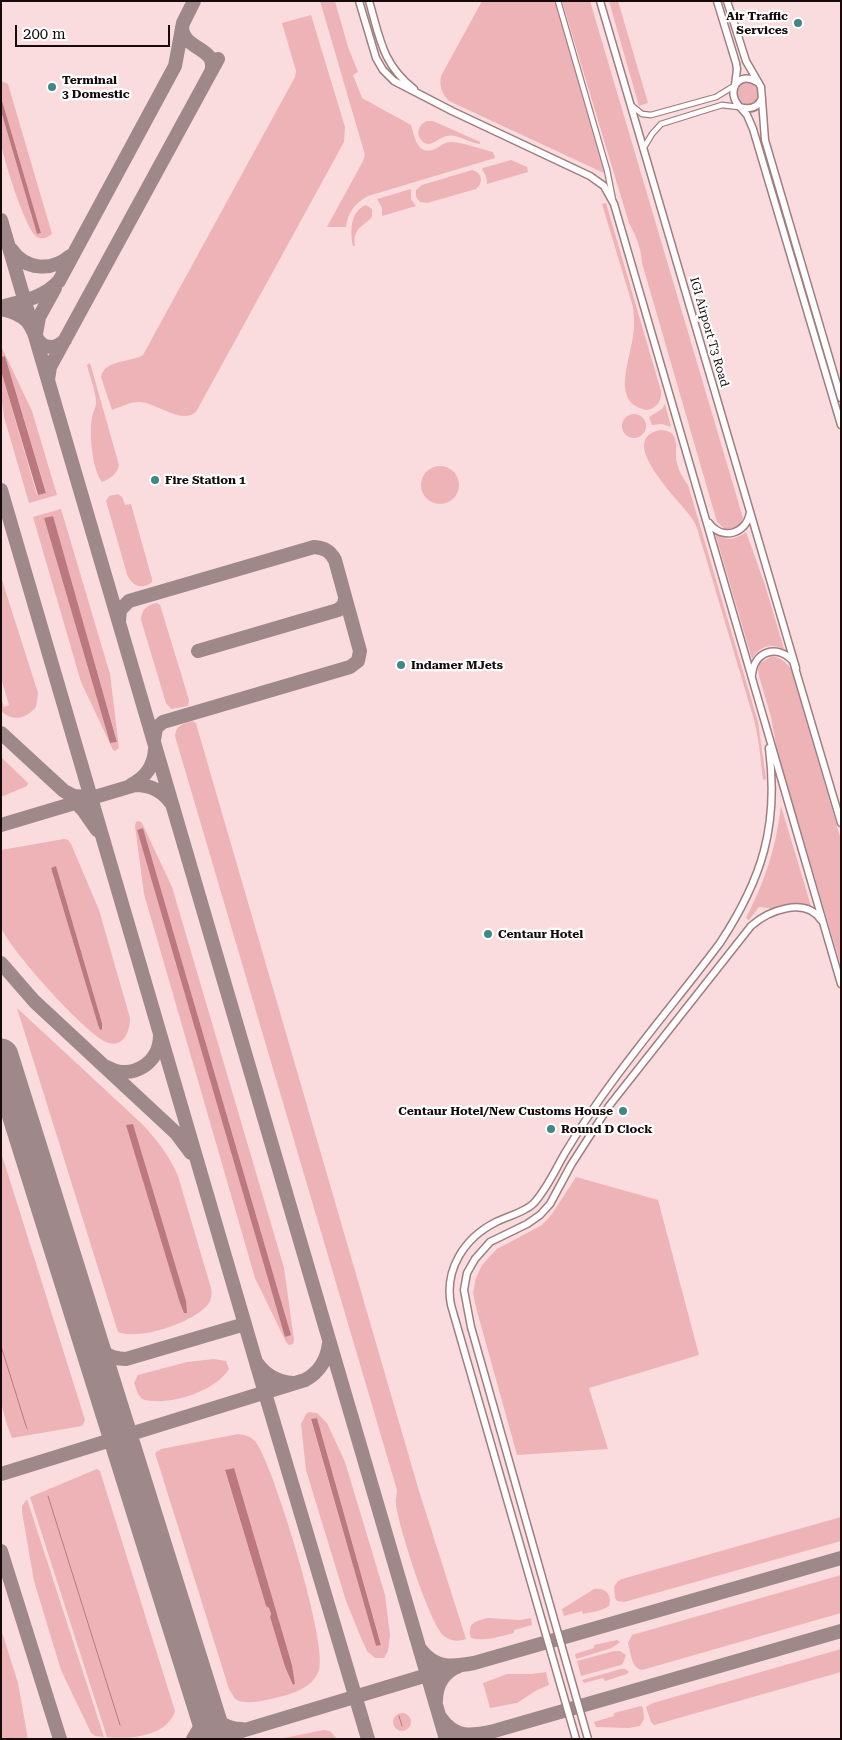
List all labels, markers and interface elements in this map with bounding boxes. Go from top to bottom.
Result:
place label: Air Traffic Services [726,9,788,37]
scale bar [18,15,172,47]
marker: Air Traffic Services [792,17,804,29]
text: 200 m [23,25,66,43]
place label: Terminal 3 Domestic [62,73,130,101]
marker: Terminal 3 Domestic [46,81,58,93]
street label: IGI Airport T3 Road [686,275,732,389]
place label: Fire Station 1 [165,473,246,487]
marker: Fire Station 1 [149,474,161,486]
place label: Indamer MJets [411,658,503,672]
marker: Indamer MJets [395,659,407,671]
place label: Centaur Hotel [498,927,583,941]
marker: Centaur Hotel [482,928,494,940]
place label: Centaur Hotel/New Customs House [398,1104,613,1118]
marker: Centaur Hotel/New Customs House [617,1105,629,1117]
place label: Round D Clock [561,1122,652,1136]
marker: Round D Clock [545,1123,557,1135]

